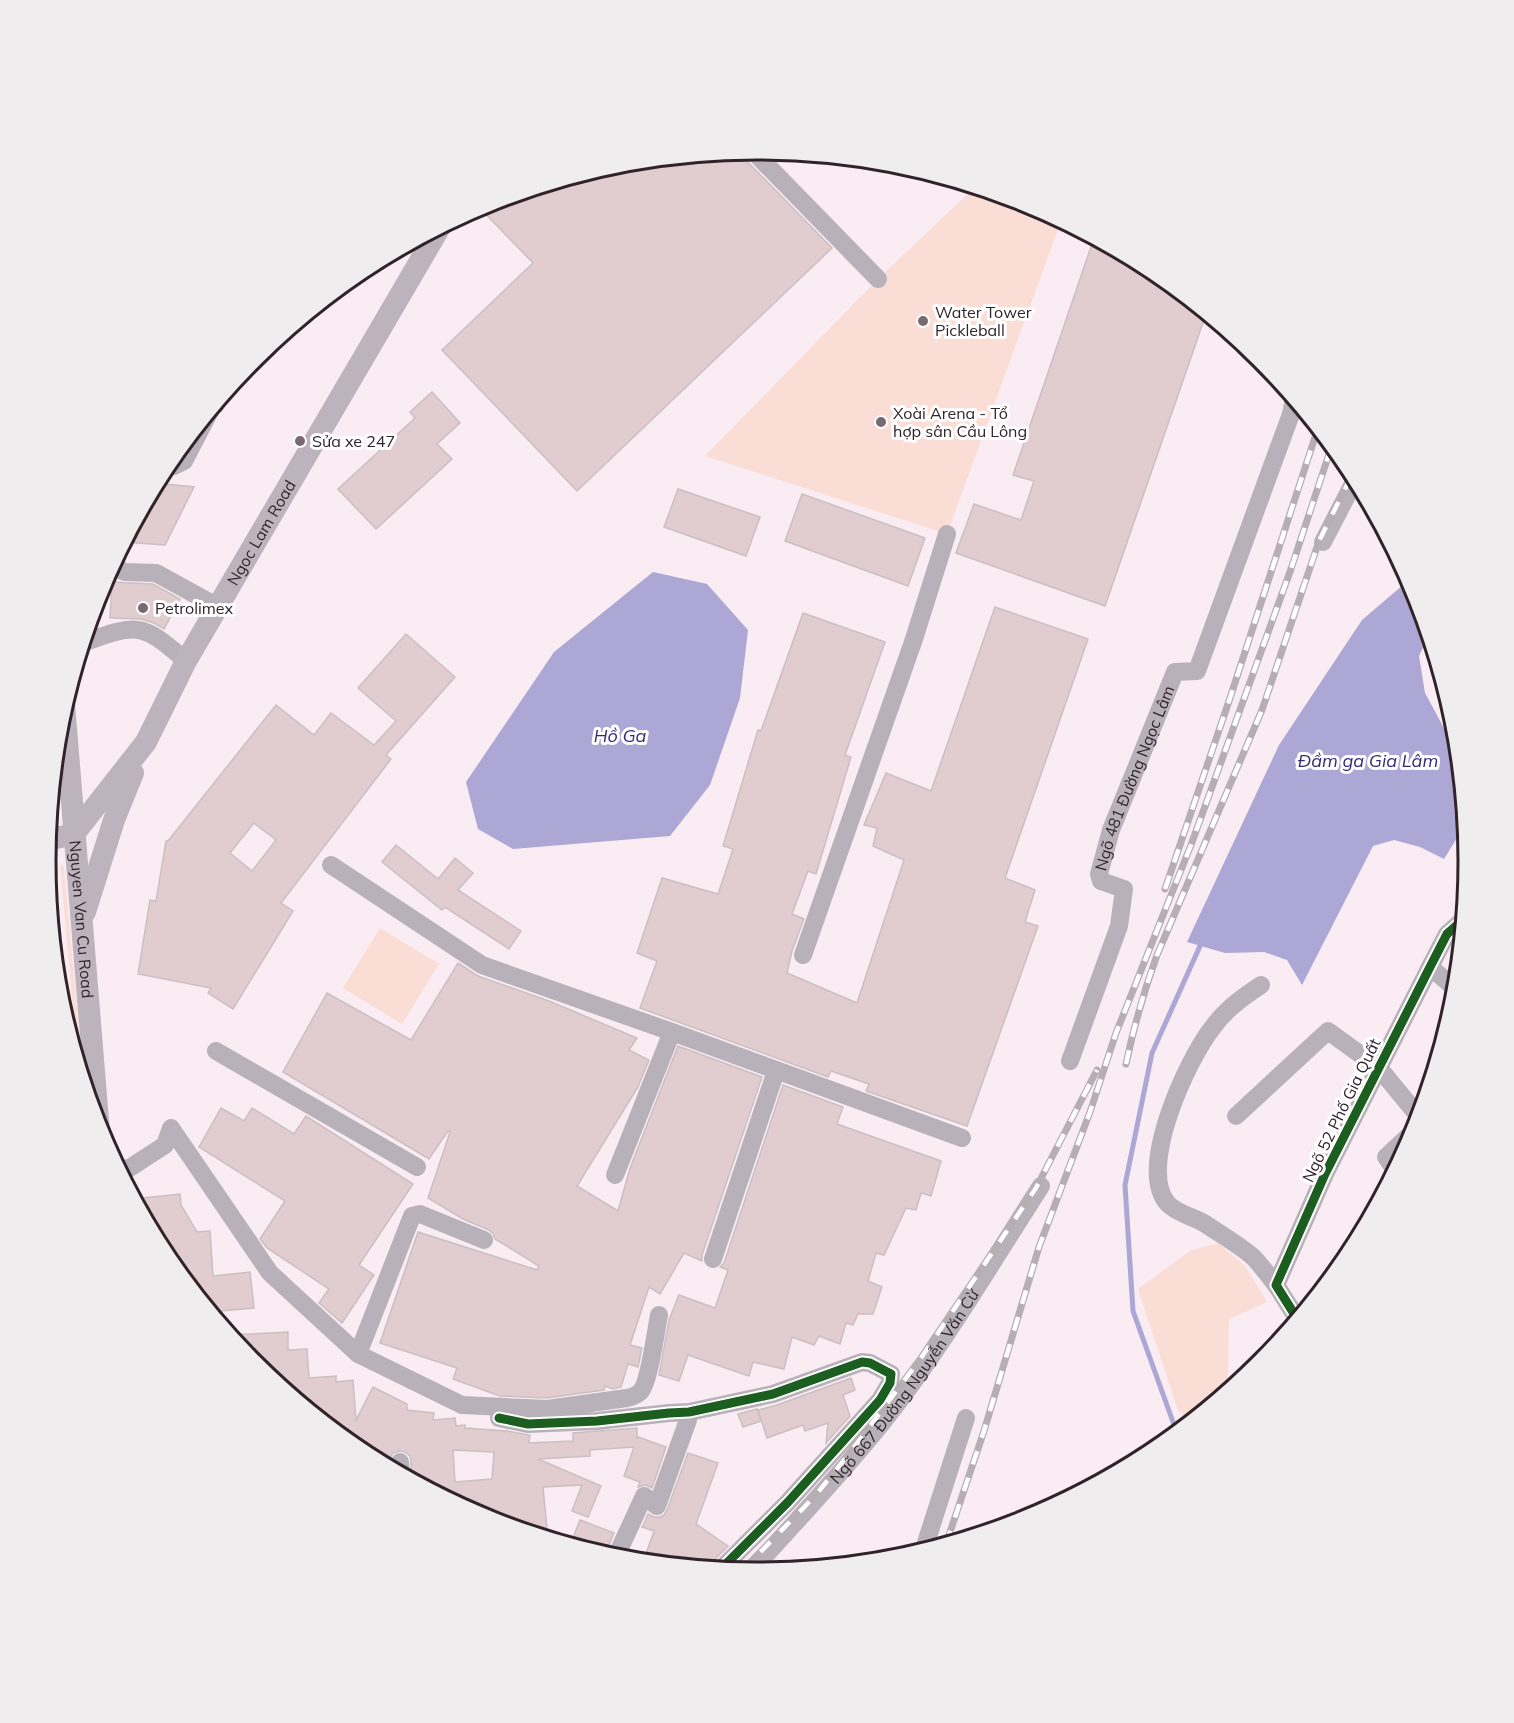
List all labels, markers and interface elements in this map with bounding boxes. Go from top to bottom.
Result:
place label: Water Tower Pickleball [935,302,1032,340]
marker: Water Tower Pickleball [916,314,930,328]
place label: Xoài Arena - Tổ hợp sân Cầu Lông [893,403,1027,441]
marker: Xoài Arena - Tổ hợp sân Cầu Lông [874,415,888,429]
place label: Sửa xe 247 [312,431,395,451]
marker: Sửa xe 247 [293,434,307,448]
street label: Ngoc Lam Road [223,476,300,589]
place label: Petrolimex [155,598,234,618]
marker: Petrolimex [136,601,150,615]
street label: Ngõ 481 Đường Ngọc Lâm [1090,682,1179,873]
water label: Hồ Ga [594,724,647,747]
water label: Đầm ga Gia Lâm [1298,749,1438,772]
street label: Nguyen Van Cu Road [65,840,98,999]
street label: Ngõ 52 Phố Gia Quất [1297,1035,1385,1185]
street label: Ngõ 667 Đường Nguyễn Văn Cừ [825,1285,983,1488]

